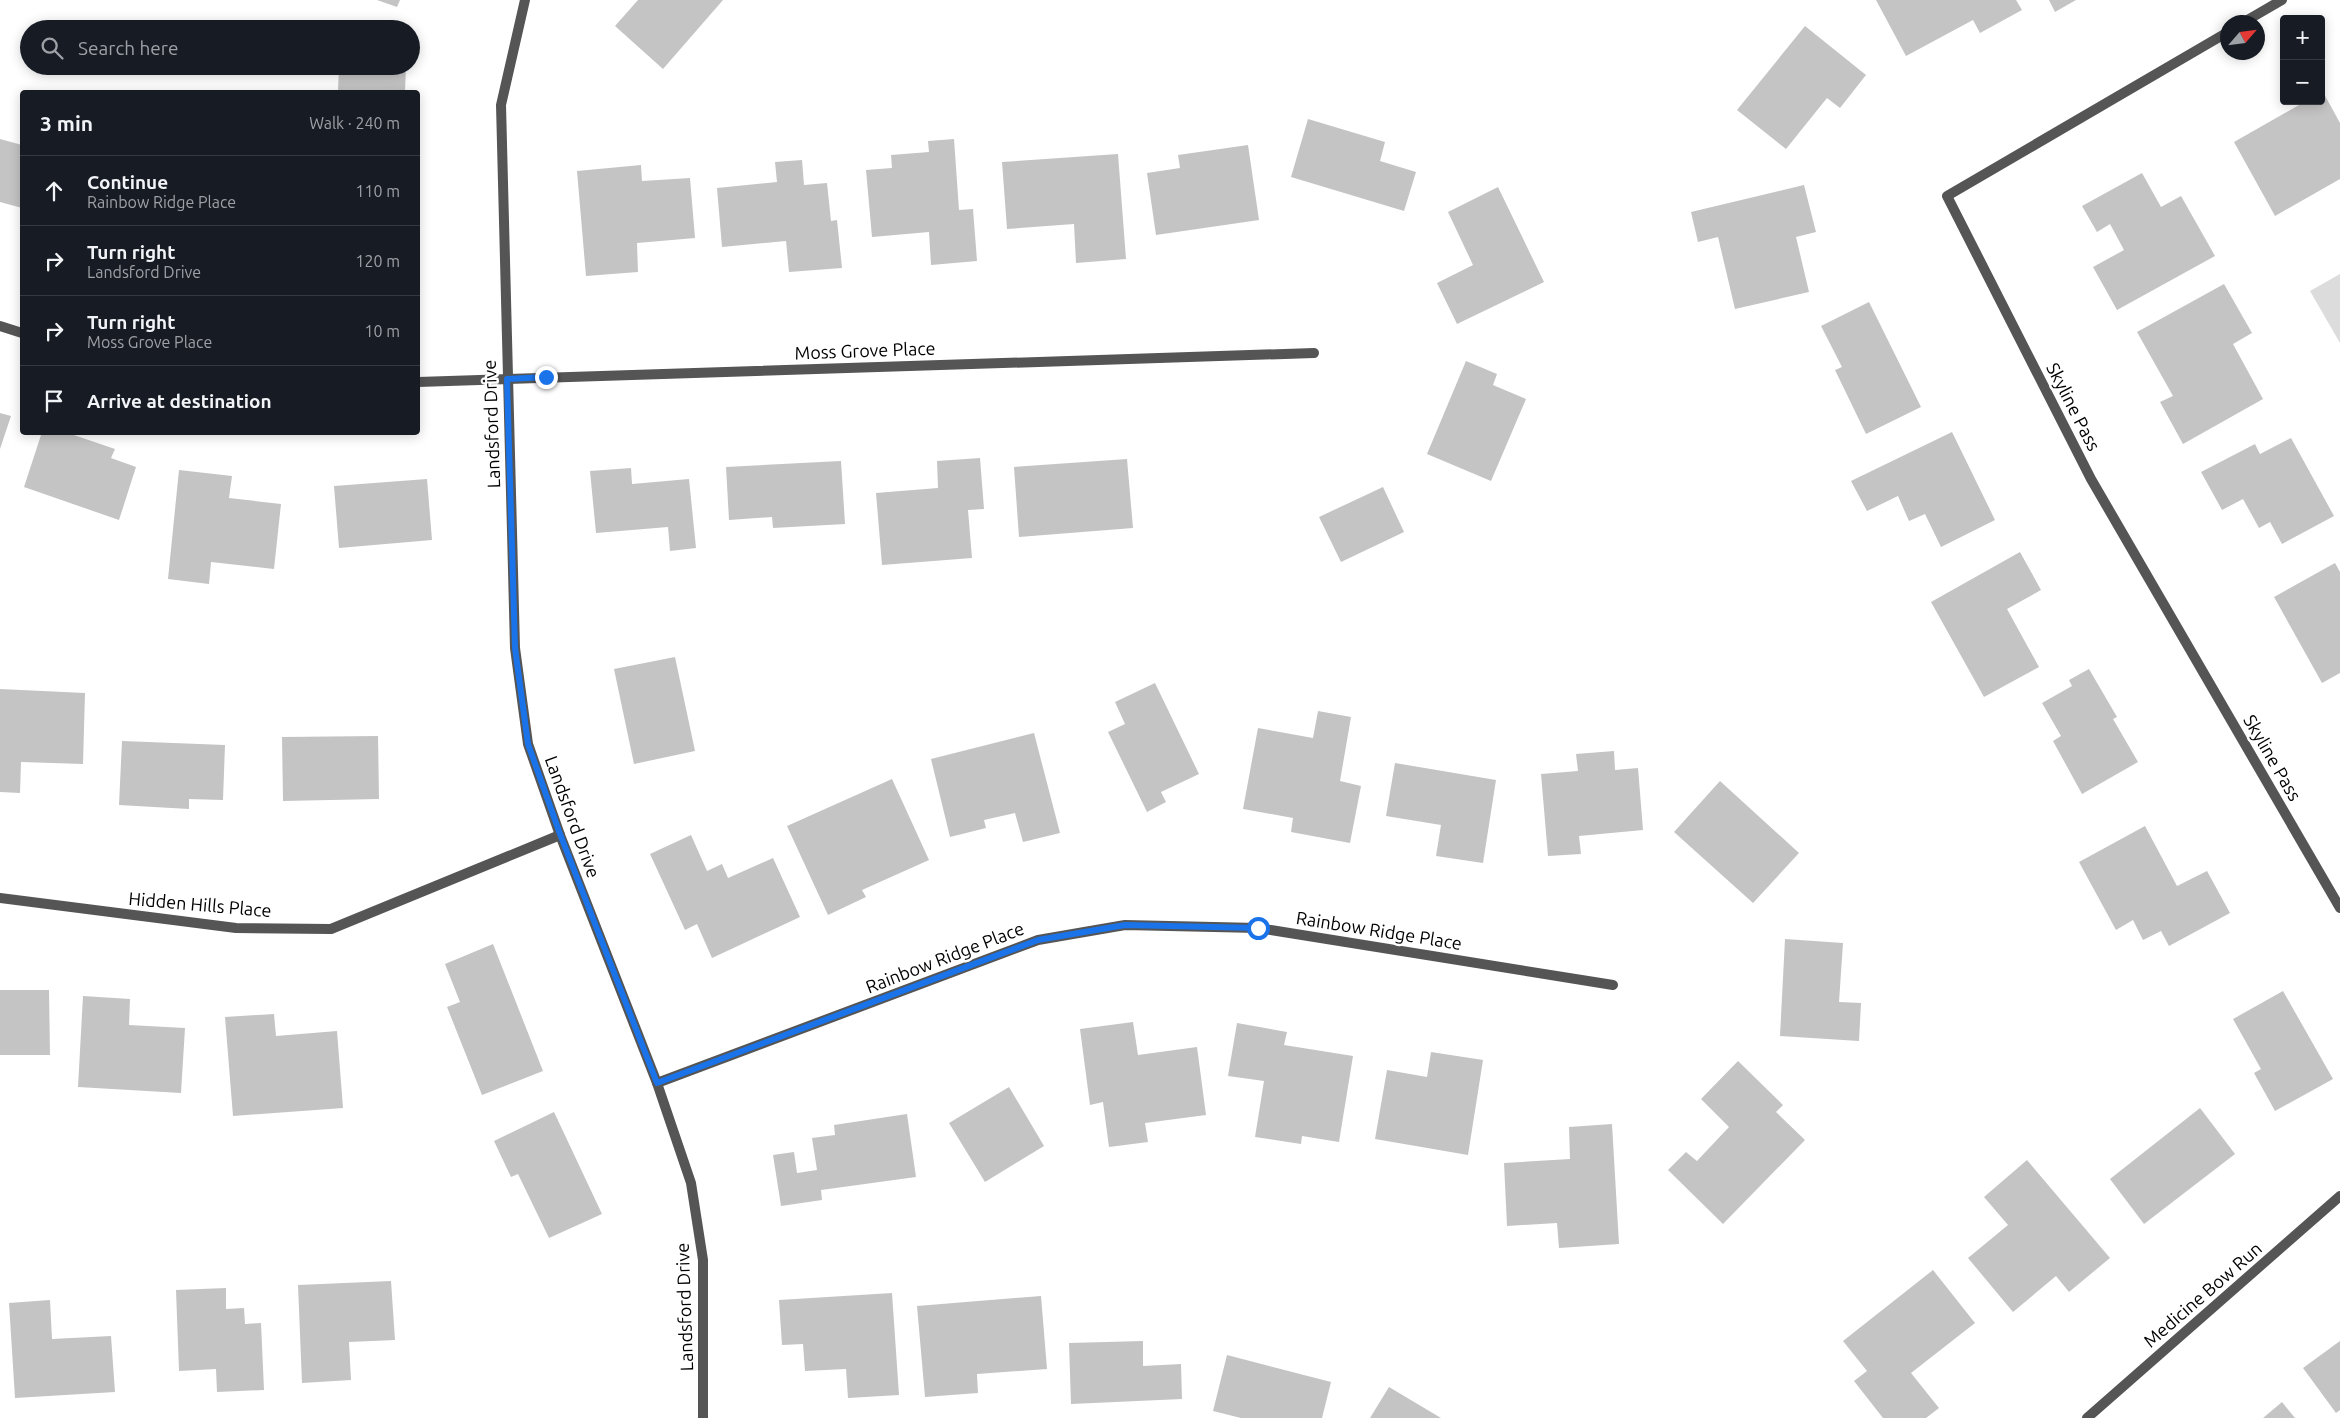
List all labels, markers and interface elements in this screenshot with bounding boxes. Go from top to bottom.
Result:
north arrow [2220,15,2265,60]
map controls [2280,15,2325,105]
button: + [2280,15,2325,60]
search box [20,20,420,75]
icon: search [38,34,66,62]
text: Search here [78,37,178,59]
button: − [2280,60,2325,105]
text: 3 min [40,111,93,135]
text: Walk · 240 m [309,114,400,132]
text: Continue [87,171,168,193]
icon: ahead [40,177,68,205]
text: 110 m [355,182,400,200]
text: Rainbow Ridge Place [87,193,236,211]
text: Turn right [87,241,175,263]
icon: right [40,247,68,275]
text: 120 m [355,252,400,270]
text: Landsford Drive [87,263,201,281]
text: Turn right [87,311,175,333]
icon: right [40,317,68,345]
text: 10 m [364,322,400,340]
text: Moss Grove Place [87,333,212,351]
street label: Moss Grove Place [794,338,936,362]
street label: Skyline Pass [2043,359,2105,454]
street label: Landsford Drive [479,360,503,489]
route end [535,366,558,389]
icon: arrive [40,387,68,415]
text: Arrive at destination [87,390,272,412]
street label: Skyline Pass [2240,711,2306,804]
street label: Landsford Drive [542,753,604,880]
street label: Hidden Hills Place [128,888,272,920]
street label: Rainbow Ridge Place [1295,907,1464,953]
route start [1247,917,1270,940]
street label: Rainbow Ridge Place [863,918,1027,996]
street label: Medicine Bow Run [2139,1238,2265,1351]
street label: Landsford Drive [672,1243,696,1372]

